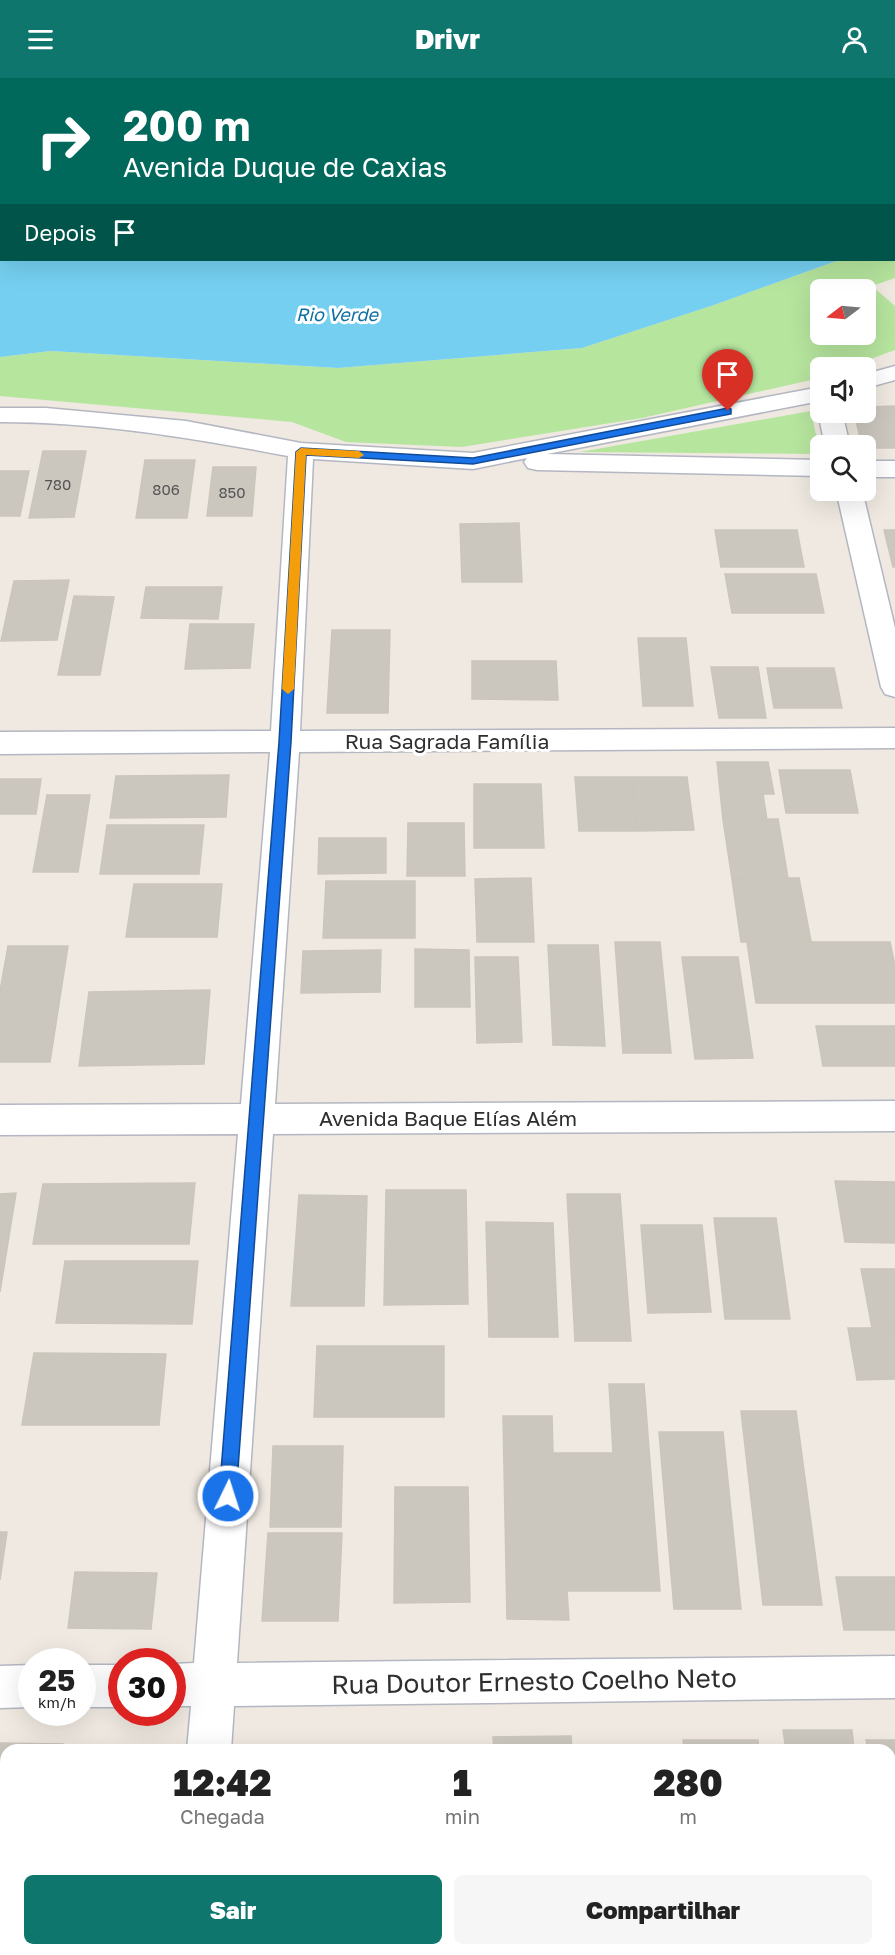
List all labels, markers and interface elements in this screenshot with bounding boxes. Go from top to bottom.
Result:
icon: menu [24,23,57,56]
text: Drivr [415,23,480,55]
icon: person [838,23,871,56]
text: 200 m [123,100,250,150]
icon: right [24,102,102,180]
text: Avenida Duque de Caxias [123,151,447,183]
icon: arrive [108,216,141,249]
text: Depois [24,219,96,246]
north arrow [810,279,876,345]
map controls [810,279,876,501]
water label: Rio Verde [296,303,380,325]
pin [702,349,753,411]
button: sound [810,357,876,423]
icon: arrive [711,358,744,391]
button: search [810,435,876,501]
house number: 780 [45,475,71,493]
house number: 806 [152,480,180,498]
house number: 850 [218,483,246,501]
street label: Rua Sagrada Família [345,728,549,754]
street label: Avenida Baque Elías Além [319,1105,577,1131]
position arrow [196,1464,260,1528]
speed limit sign: 30 [108,1648,186,1726]
text: 25 [39,1662,75,1698]
street label: Rua Doutor Ernesto Coelho Neto [331,1662,737,1700]
text: km/h [38,1693,76,1711]
text: 12:42 [173,1761,272,1804]
text: 1 [453,1761,472,1804]
text: 280 [653,1761,723,1804]
text: Chegada [180,1804,265,1828]
text: min [445,1804,480,1828]
text: m [679,1804,697,1828]
button: Sair [24,1875,442,1944]
button: Compartilhar [454,1875,872,1944]

